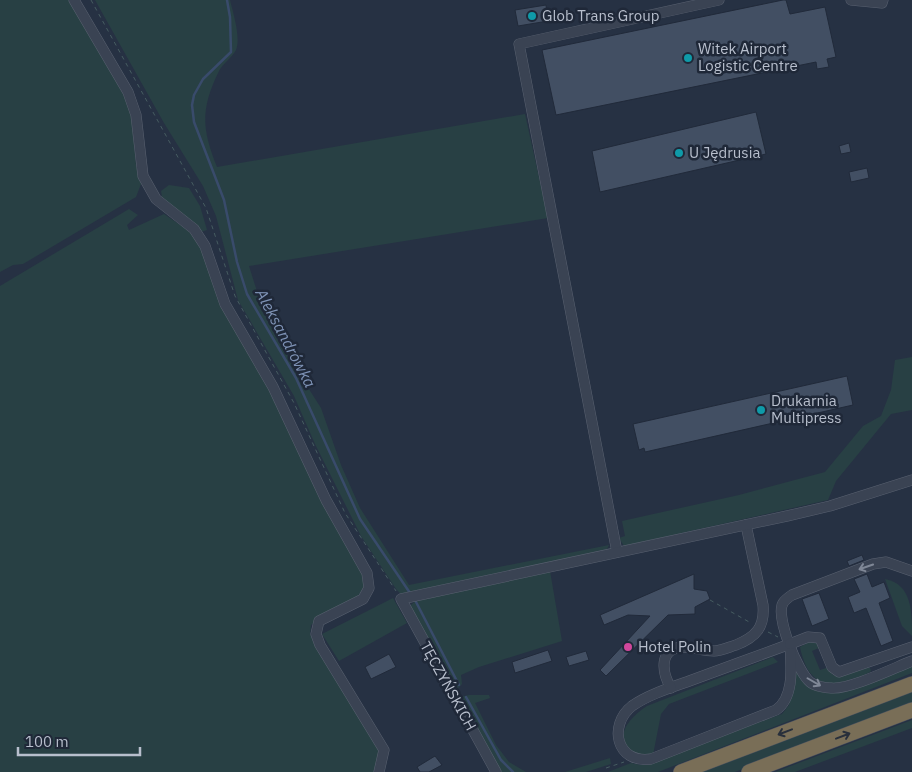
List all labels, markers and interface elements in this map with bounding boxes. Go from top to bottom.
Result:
place label: Glob Trans Group [542,6,659,25]
marker: Glob Trans Group [526,10,538,22]
place label: Witek Airport Logistic Centre [698,39,798,75]
marker: Witek Airport Logistic Centre [682,52,694,64]
place label: U Jędrusia [689,143,760,162]
marker: U Jędrusia [673,147,685,159]
water label: Aleksandrówka [251,284,320,391]
place label: Drukarnia Multipress [771,391,842,427]
marker: Drukarnia Multipress [755,404,767,416]
one-way arrow [858,563,874,572]
place label: Hotel Polin [638,637,712,656]
street label: TĘCZYŃSKICH [416,638,481,734]
marker: Hotel Polin [622,641,634,653]
one-way arrow [806,677,821,687]
scale bar [18,724,140,756]
one-way arrow [777,728,793,737]
one-way arrow [835,731,851,740]
text: 100 m [25,732,69,751]

